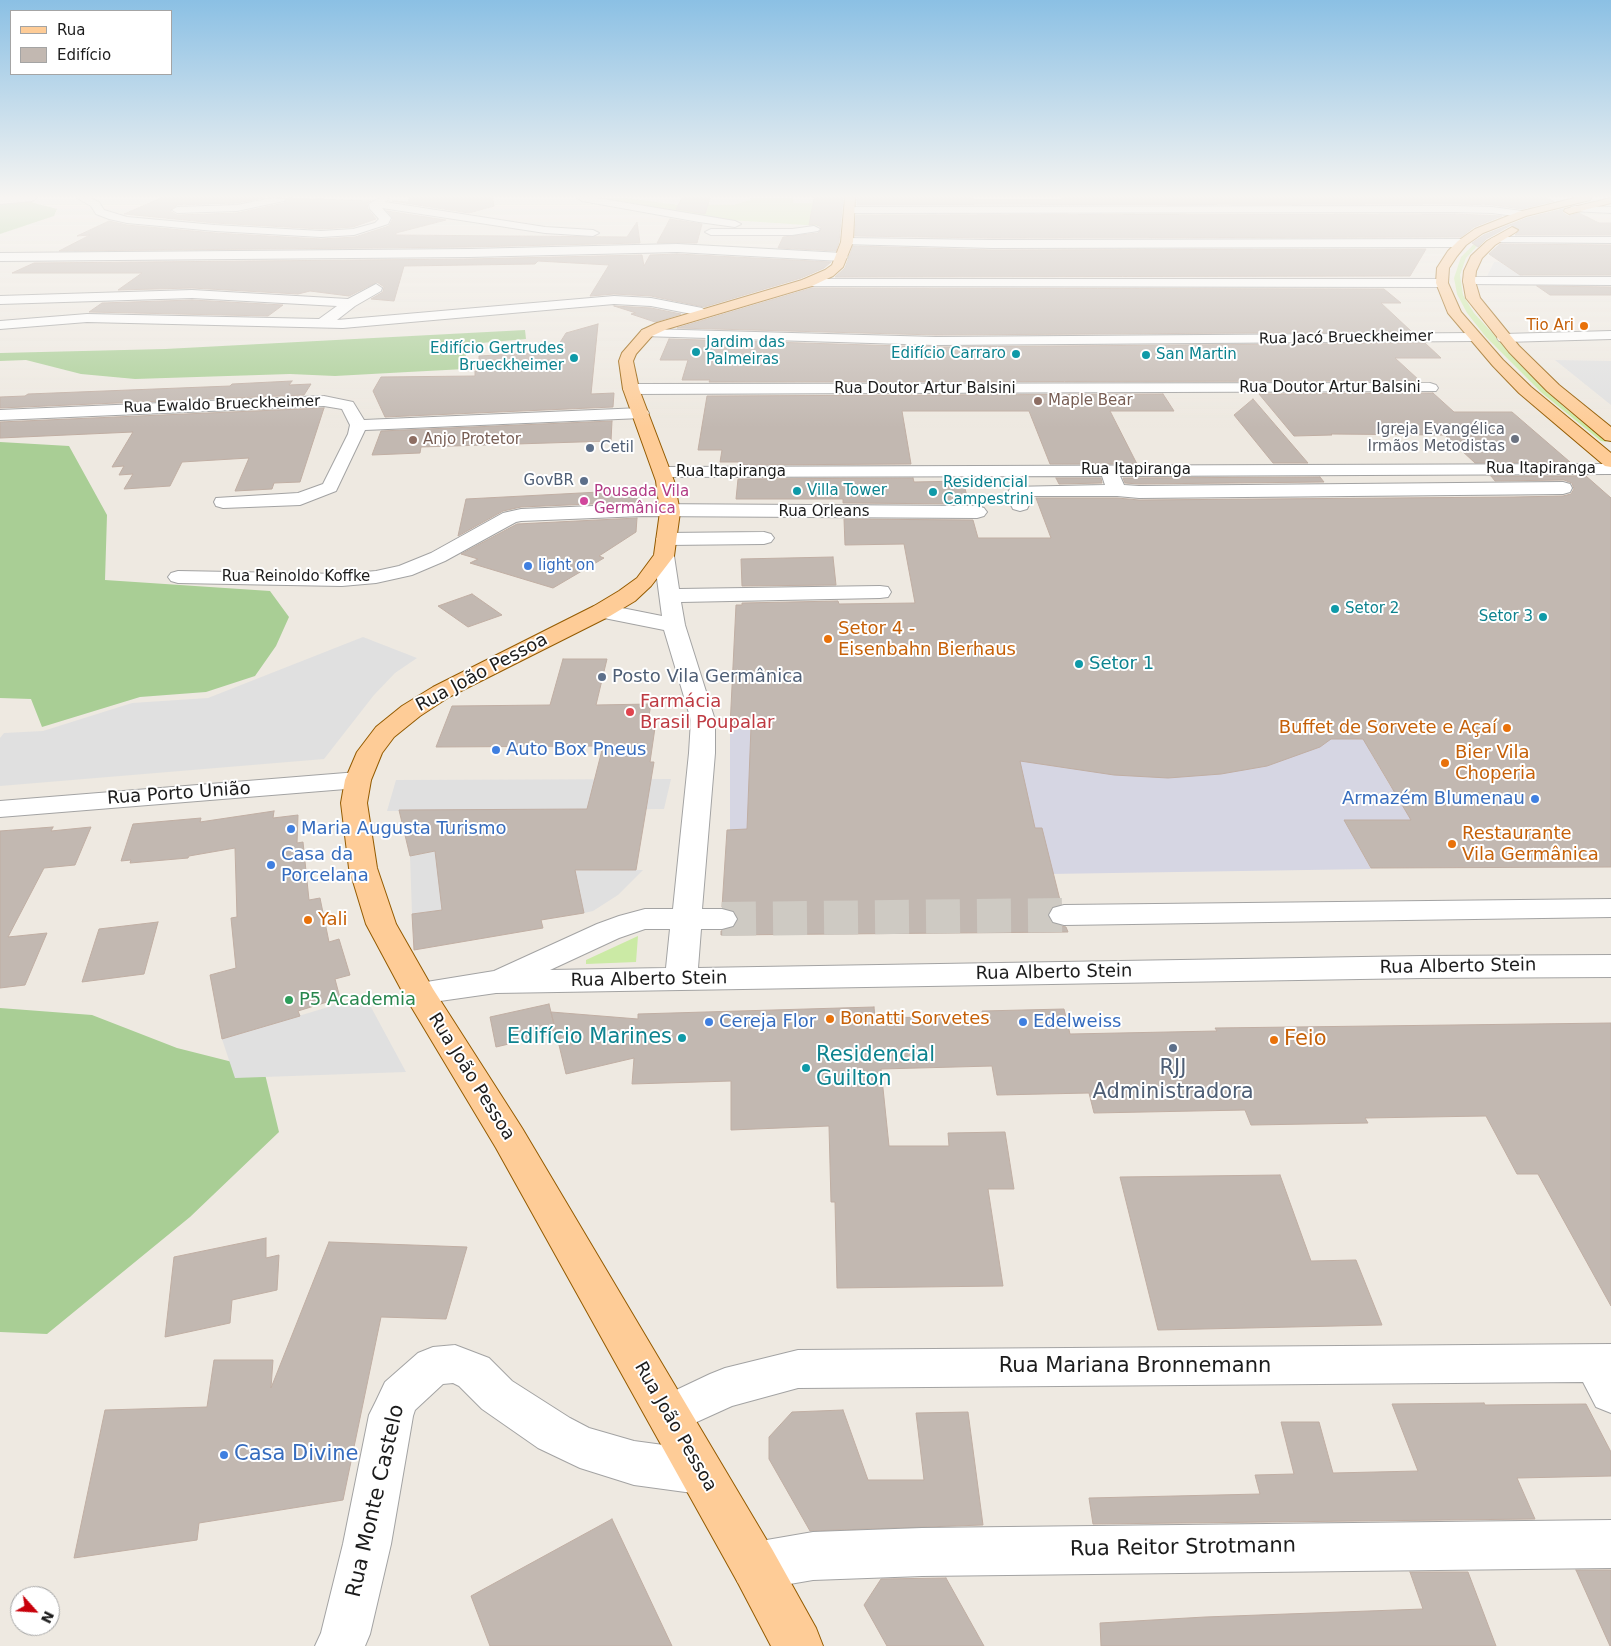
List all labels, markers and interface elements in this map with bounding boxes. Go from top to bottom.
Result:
legend [10,10,172,75]
text: Rua [57,21,85,39]
text: Edifício [57,46,111,64]
place label: Tio Ari [1527,317,1574,335]
marker: Tio Ari [1578,320,1590,332]
street label: Rua Jacó Brueckheimer [1259,327,1433,349]
place label: Jardim das Palmeiras [706,334,785,369]
place label: Edifício Gertrudes Brueckheimer [430,340,564,375]
place label: Edifício Carraro [891,345,1006,363]
marker: Jardim das Palmeiras [690,346,702,358]
place label: San Martin [1156,346,1237,364]
marker: Edifício Carraro [1010,348,1022,360]
marker: San Martin [1140,349,1152,361]
marker: Edifício Gertrudes Brueckheimer [568,352,580,364]
street label: Rua Doutor Artur Balsini [1239,379,1421,397]
street label: Rua Doutor Artur Balsini [834,380,1016,398]
place label: Maple Bear [1048,392,1133,410]
street label: Rua Ewaldo Brueckheimer [123,393,321,417]
marker: Maple Bear [1032,395,1044,407]
place label: Igreja Evangélica Irmãos Metodistas [1367,421,1505,456]
place label: Anjo Protetor [423,431,521,449]
marker: Igreja Evangélica Irmãos Metodistas [1509,433,1521,445]
marker: Anjo Protetor [407,434,419,446]
place label: Cetil [600,439,634,457]
marker: Cetil [584,442,596,454]
street label: Rua Itapiranga [1486,460,1596,478]
street label: Rua Itapiranga [1081,461,1191,479]
street label: Rua Itapiranga [676,463,786,481]
place label: GovBR [524,472,574,490]
place label: Residencial Campestrini [943,474,1034,509]
marker: GovBR [578,475,590,487]
place label: Villa Tower [807,482,887,500]
place label: Pousada Vila Germânica [594,483,689,518]
marker: Villa Tower [791,485,803,497]
marker: Residencial Campestrini [927,486,939,498]
marker: Pousada Vila Germânica [578,495,590,507]
street label: Rua Orleans [778,503,870,521]
place label: light on [538,557,595,575]
marker: light on [522,560,534,572]
street label: Rua Reinoldo Koffke [222,568,370,586]
place label: Setor 2 [1345,600,1399,618]
marker: Setor 2 [1329,603,1341,615]
place label: Setor 3 [1479,608,1533,626]
marker: Setor 3 [1537,611,1549,623]
place label: Setor 4 - Eisenbahn Bierhaus [838,618,1016,660]
street label: Rua João Pessoa [412,629,552,717]
marker: Setor 4 - Eisenbahn Bierhaus [822,633,834,645]
place label: Setor 1 [1089,653,1154,675]
marker: Setor 1 [1073,658,1085,670]
place label: Posto Vila Germânica [612,666,803,688]
marker: Posto Vila Germânica [596,671,608,683]
place label: Farmácia Brasil Poupalar [640,691,774,734]
marker: Farmácia Brasil Poupalar [624,706,636,718]
place label: Buffet de Sorvete e Açaí [1279,717,1497,739]
marker: Buffet de Sorvete e Açaí [1501,722,1513,734]
place label: Auto Box Pneus [506,739,647,761]
place label: Bier Vila Choperia [1455,742,1536,784]
marker: Auto Box Pneus [490,744,502,756]
marker: Bier Vila Choperia [1439,757,1451,769]
street label: Rua Porto União [106,778,252,810]
place label: Armazém Blumenau [1342,788,1525,810]
marker: Armazém Blumenau [1529,793,1541,805]
place label: Maria Augusta Turismo [301,818,506,840]
marker: Maria Augusta Turismo [285,823,297,835]
place label: Restaurante Vila Germânica [1462,823,1599,866]
marker: Restaurante Vila Germânica [1446,838,1458,850]
place label: Casa da Porcelana [281,844,369,886]
marker: Casa da Porcelana [265,859,277,871]
place label: Yali [318,909,348,931]
marker: Yali [302,914,314,926]
street label: Rua Alberto Stein [1379,955,1537,979]
street label: Rua Alberto Stein [975,961,1133,985]
street label: Rua Alberto Stein [570,968,728,992]
place label: P5 Academia [299,989,416,1011]
marker: P5 Academia [283,994,295,1006]
place label: Bonatti Sorvetes [840,1008,990,1030]
street label: Rua João Pessoa [423,1009,519,1145]
place label: Cereja Flor [719,1011,816,1033]
place label: Edelweiss [1033,1011,1121,1033]
marker: Bonatti Sorvetes [824,1013,836,1025]
marker: Cereja Flor [703,1016,715,1028]
marker: Edelweiss [1017,1016,1029,1028]
place label: Edifício Marines [507,1025,672,1051]
place label: Feio [1284,1027,1327,1053]
marker: Edifício Marines [676,1032,688,1044]
marker: Feio [1268,1034,1280,1046]
marker: RJJ Administradora [1167,1042,1179,1054]
place label: Residencial Guilton [816,1043,935,1093]
place label: RJJ Administradora [1092,1056,1254,1106]
marker: Residencial Guilton [800,1062,812,1074]
street label: Rua Mariana Bronnemann [999,1354,1271,1380]
street label: Rua João Pessoa [629,1358,721,1496]
street label: Rua Monte Castelo [342,1402,410,1600]
place label: Casa Divine [234,1442,359,1468]
marker: Casa Divine [218,1449,230,1461]
street label: Rua Reitor Strotmann [1070,1533,1296,1563]
north arrow [10,1586,60,1636]
text: N [38,1608,57,1626]

